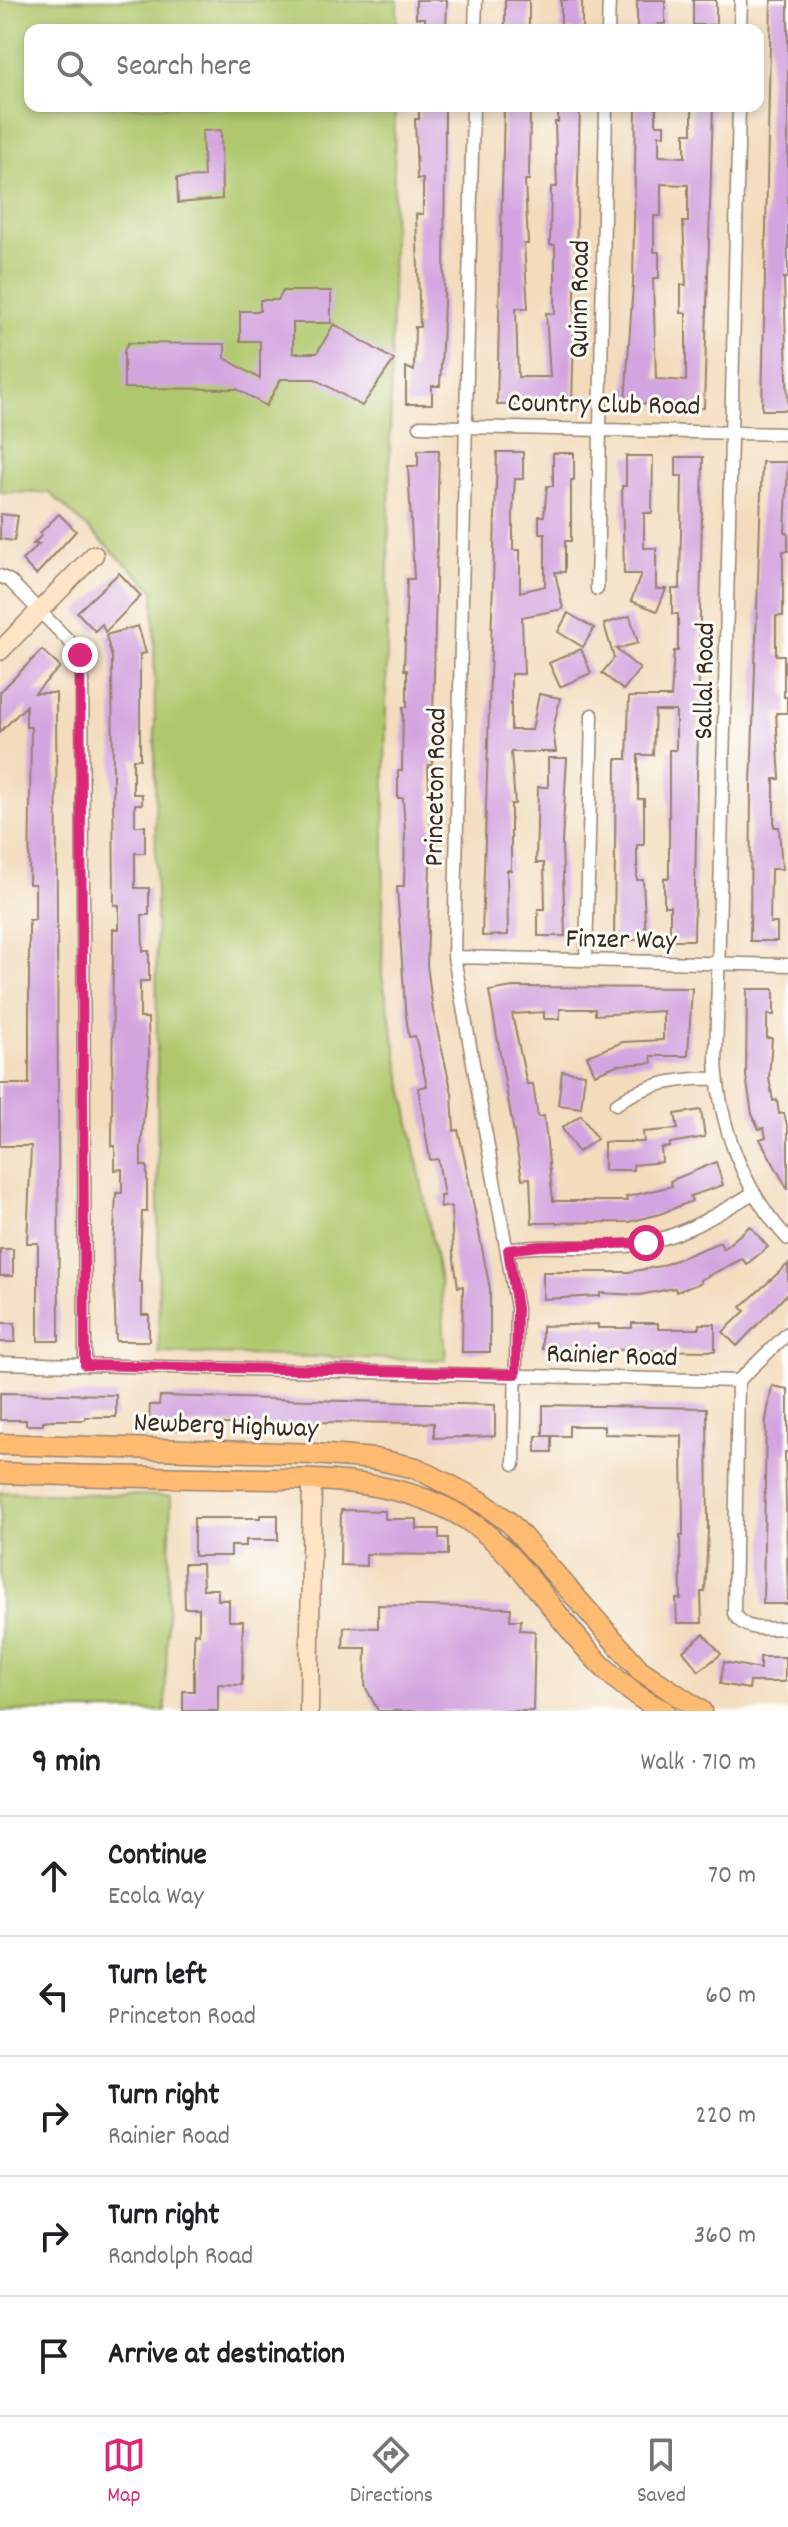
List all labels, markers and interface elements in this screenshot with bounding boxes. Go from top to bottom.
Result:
search box [24,24,764,112]
icon: search [52,46,96,90]
text: Search here [116,47,252,90]
street label: Quinn Road [561,240,603,359]
street label: Country Club Road [507,385,701,429]
street label: Sallal Road [686,622,728,740]
route end [62,637,98,673]
street label: Princeton Road [417,707,459,867]
street label: Finzer Way [565,921,677,963]
route start [628,1225,664,1261]
street label: Rainier Road [545,1336,678,1380]
street label: Newberg Highway [133,1405,319,1451]
text: 9 min [32,1739,101,1788]
text: Walk · 710 m [641,1745,756,1782]
text: Continue [108,1836,207,1879]
icon: ahead [32,1854,76,1898]
text: 70 m [708,1858,756,1895]
text: Ecola Way [108,1879,204,1916]
text: Turn left [108,1956,207,1999]
icon: left [32,1974,76,2018]
text: 60 m [705,1978,756,2015]
text: Princeton Road [108,1999,256,2036]
text: Turn right [108,2076,219,2119]
icon: right [32,2094,76,2138]
text: 220 m [695,2098,756,2135]
text: Rainier Road [108,2119,230,2156]
text: Turn right [108,2196,219,2239]
icon: right [32,2214,76,2258]
text: 360 m [694,2218,756,2255]
text: Randolph Road [108,2239,253,2276]
icon: arrive [32,2334,76,2378]
text: Arrive at destination [108,2335,345,2378]
tab: Map [102,2433,146,2512]
tab: Directions [350,2433,433,2512]
tab: Saved [637,2433,686,2512]

